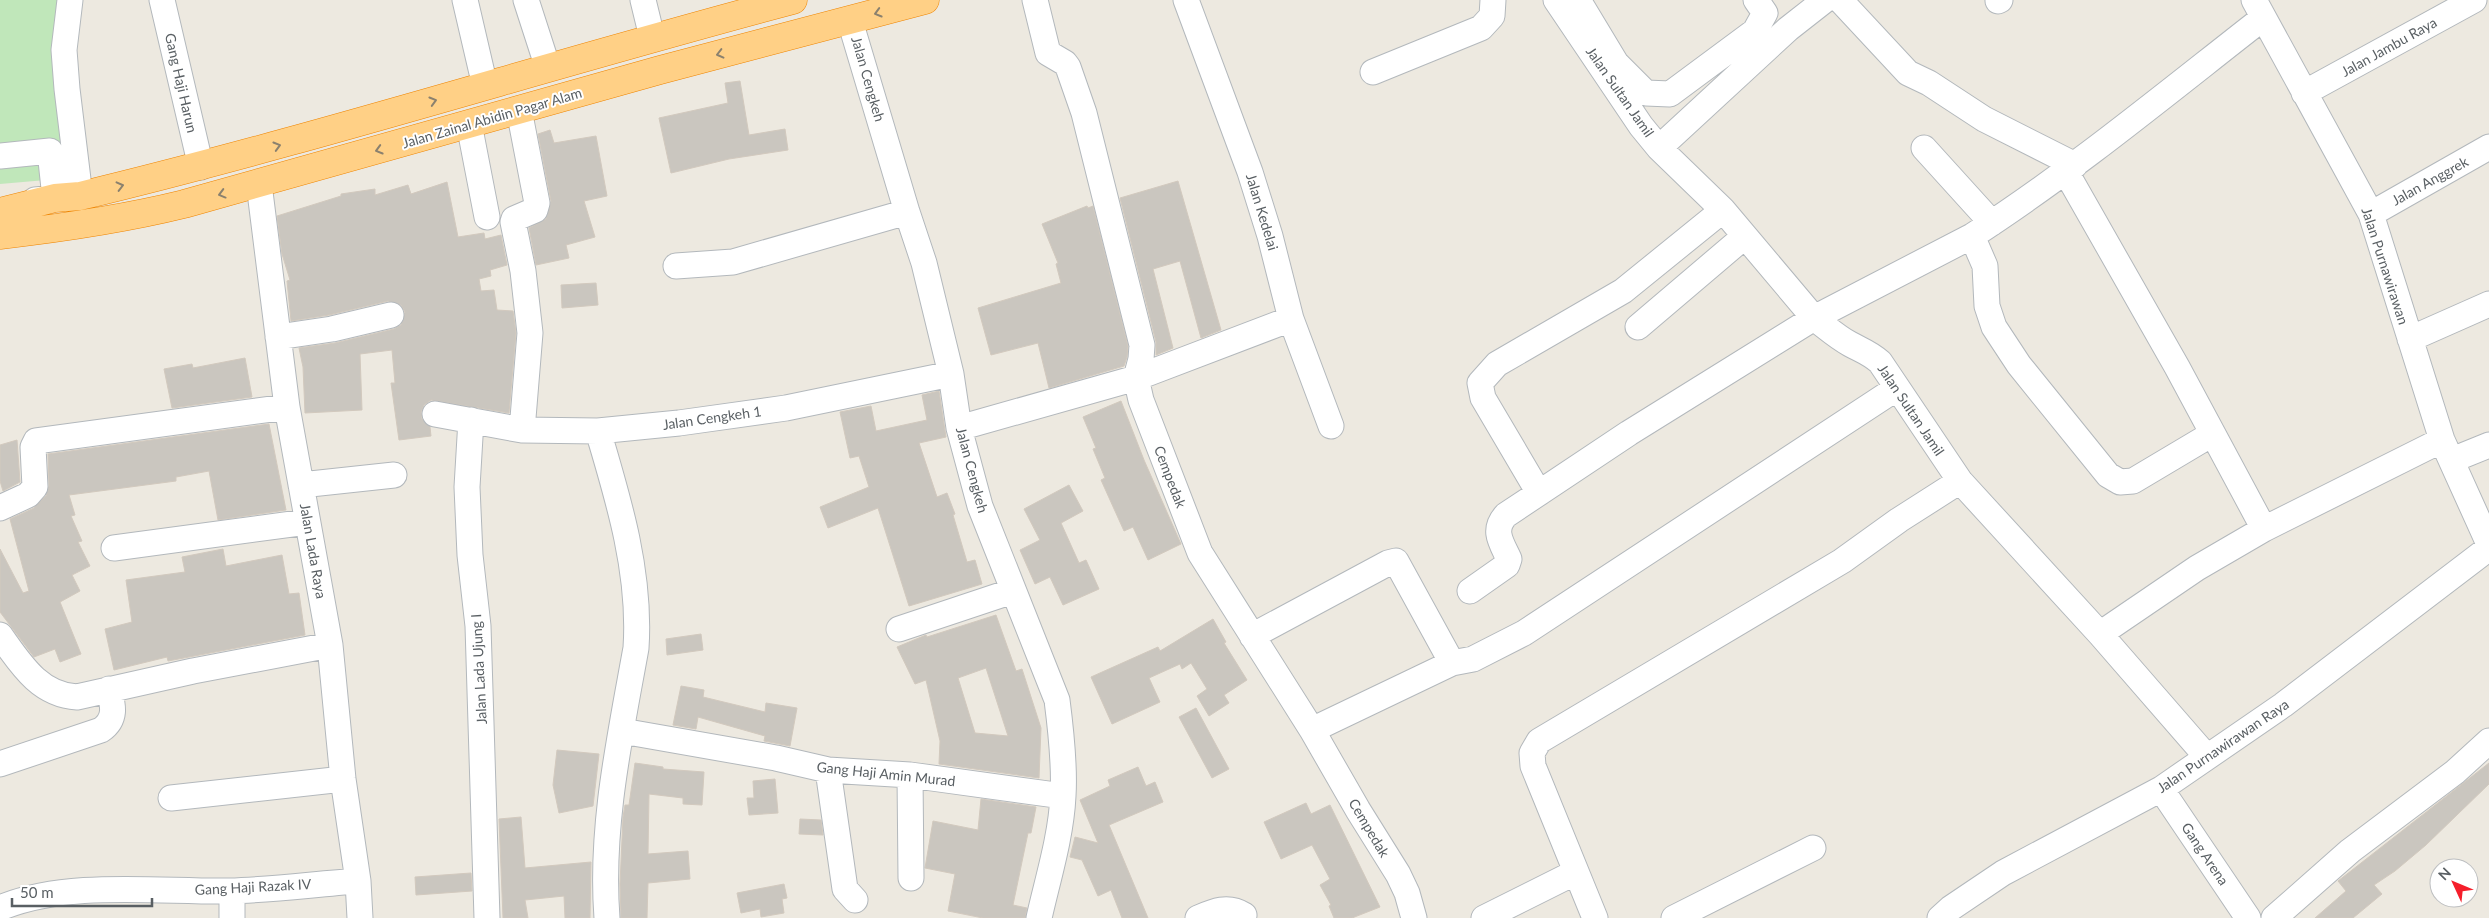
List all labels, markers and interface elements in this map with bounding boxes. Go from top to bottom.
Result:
one-way arrow [874,8,882,18]
street label: Jalan Jambu Raya [2338,13,2440,80]
street label: Gang Haji Harun [162,31,201,134]
street label: Jalan Cengkeh [848,34,889,123]
street label: Jalan Sultan Jamil [1583,43,1658,140]
one-way arrow [716,48,725,59]
street label: Jalan Zainal Abidin Pagar Alam [400,84,584,151]
one-way arrow [429,96,438,107]
one-way arrow [273,142,281,152]
one-way arrow [374,144,383,155]
street label: Jalan Anggrek [2389,152,2472,209]
street label: Jalan Kedelai [1243,171,1282,252]
one-way arrow [115,182,123,192]
one-way arrow [219,188,227,198]
street label: Jalan Purnawirawan [2359,205,2412,327]
street label: Jalan Sultan Jamil [1875,361,1948,459]
street label: Jalan Cengkeh 1 [661,402,762,433]
street label: Jalan Cengkeh [953,425,992,515]
street label: Cempedak [1151,443,1190,511]
street label: Jalan Lada Raya [297,502,330,600]
street label: Jalan Lada Ujung I [467,613,490,725]
street label: Jalan Purnawirawan Raya [2154,695,2292,796]
street label: Gang Haji Amin Murad [816,758,956,789]
street label: Cempedak [1345,795,1394,861]
street label: Gang Arena [2178,819,2233,888]
north arrow [2429,858,2479,908]
text: N [2434,864,2454,883]
street label: Gang Haji Razak IV [194,875,312,898]
scale bar [12,876,152,908]
text: 50 m [20,883,54,901]

